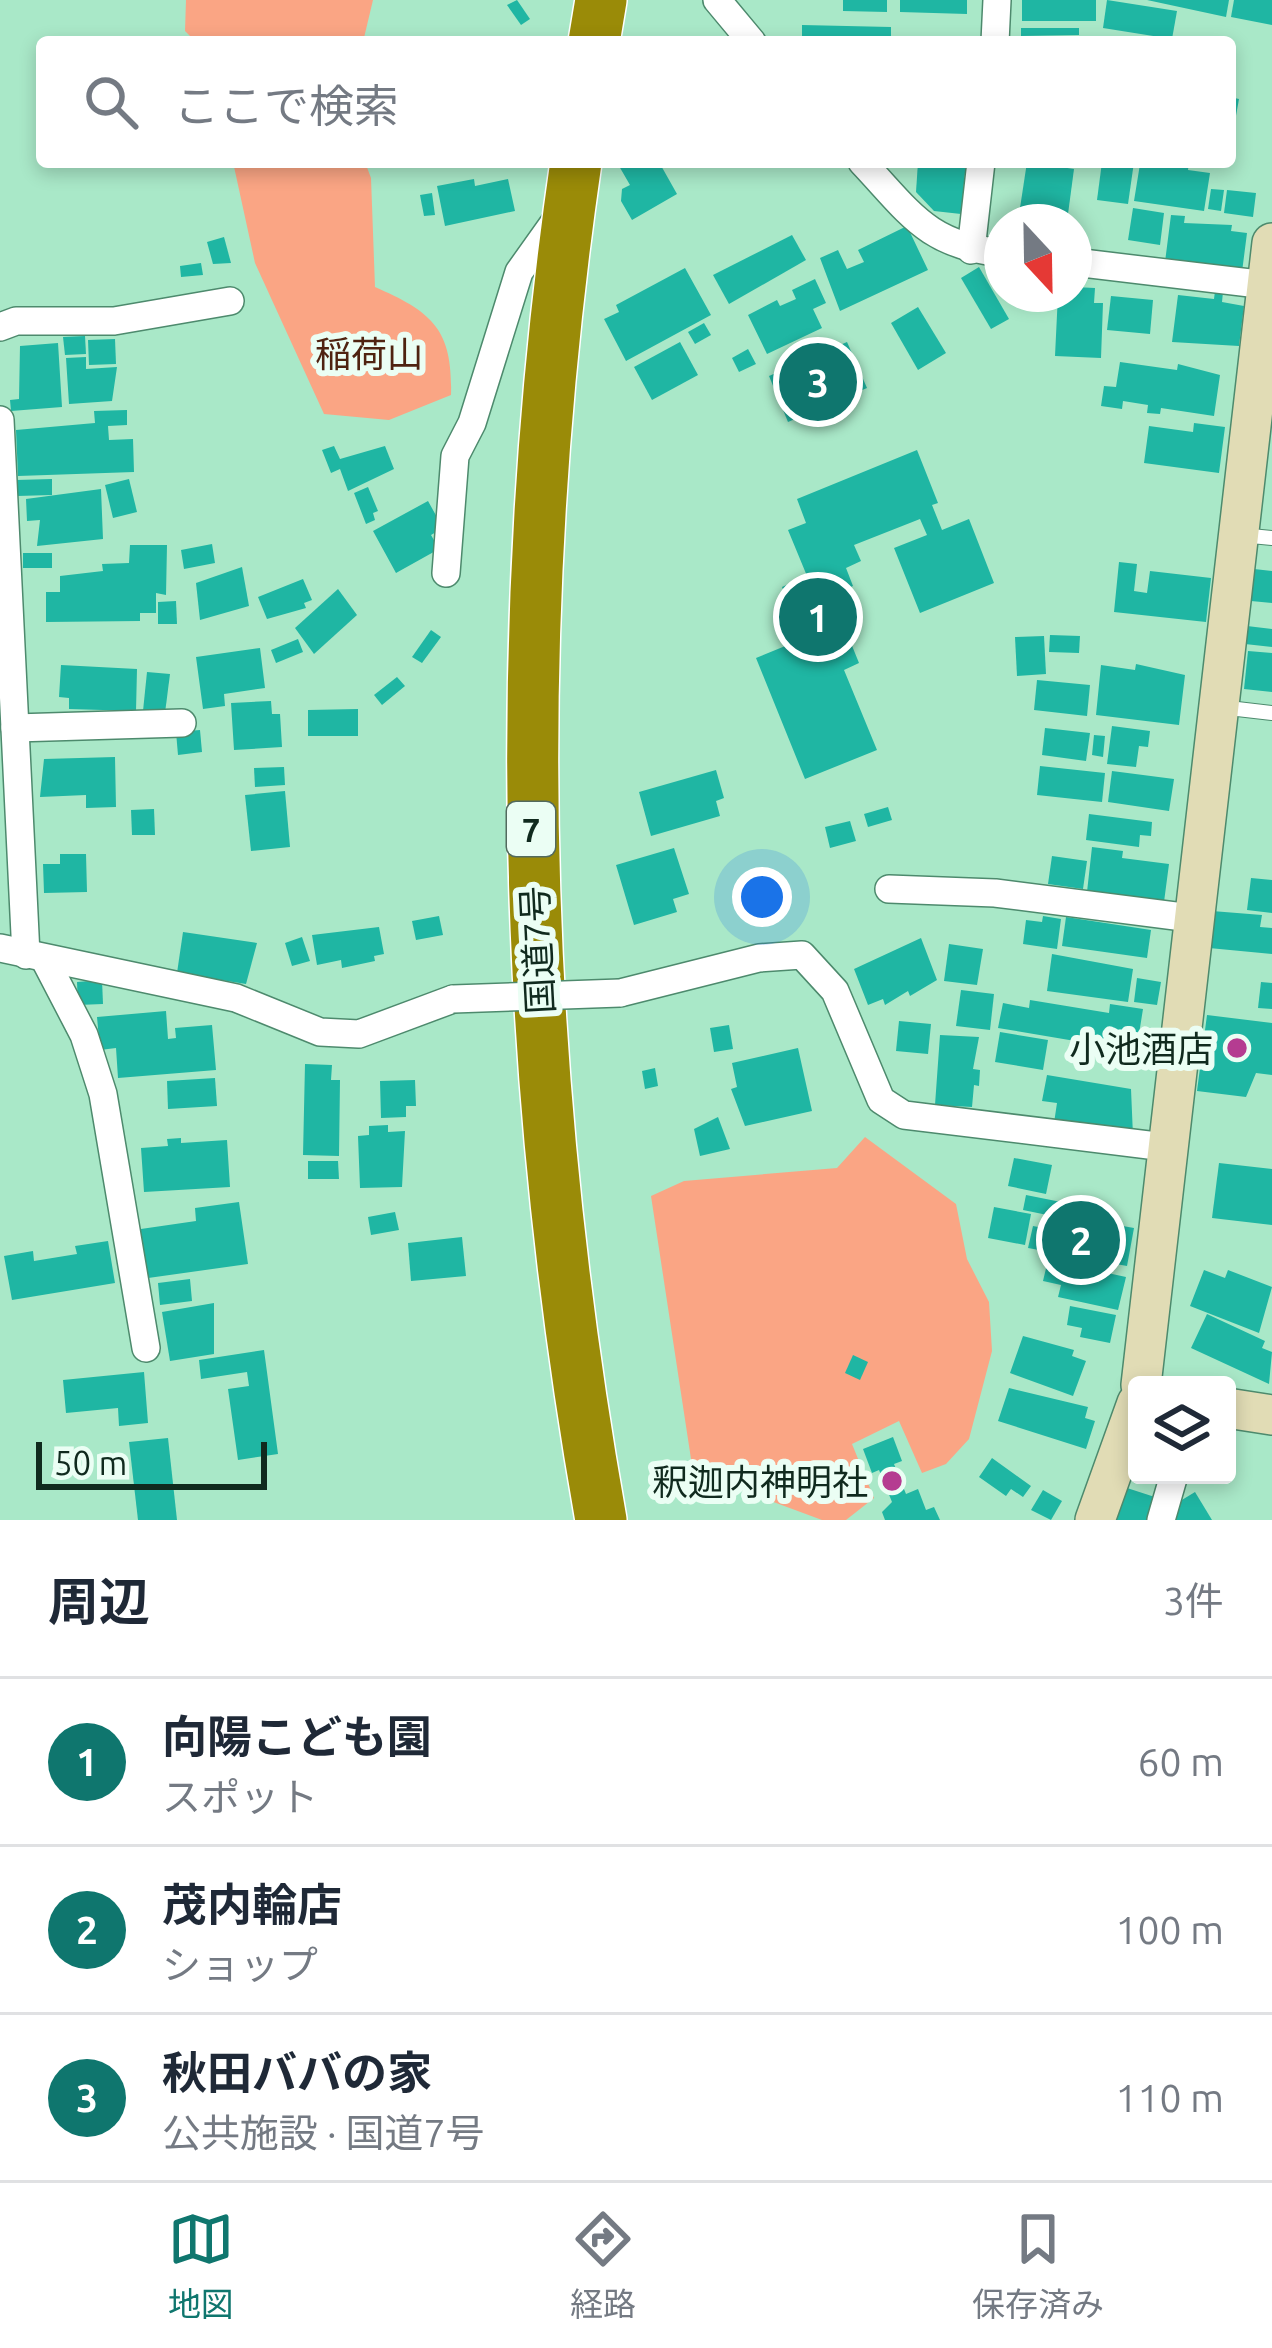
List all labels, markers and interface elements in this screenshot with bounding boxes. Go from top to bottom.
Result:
search box [36,36,1236,168]
icon: search [78,69,144,135]
text: ここで検索 [174,80,399,131]
north arrow [984,204,1092,312]
park label: 稲荷山 [315,333,423,374]
pin: 3 [779,337,857,427]
pin: 1 [779,572,857,662]
road number: 7 [507,802,555,856]
your location [732,867,792,927]
street label: 国道7号 [513,885,561,1015]
place label: 小池酒店 [1069,1028,1213,1069]
marker: 小池酒店 [1224,1035,1250,1061]
pin: 2 [1042,1195,1120,1285]
map controls [1128,1376,1236,1484]
button: layers [1128,1376,1236,1484]
scale bar [36,1436,267,1489]
text: 50 m [54,1444,127,1481]
place label: 釈迦内神明社 [652,1461,868,1502]
marker: 釈迦内神明社 [879,1468,905,1494]
text: 周辺 [48,1572,150,1630]
text: 3件 [1163,1579,1224,1622]
text: 向陽こども園 [162,1711,432,1762]
text: 1 [76,1740,98,1783]
text: 60 m [1137,1740,1224,1783]
text: スポット [162,1775,318,1818]
text: 茂内輪店 [162,1879,342,1930]
text: 2 [76,1908,98,1951]
text: 100 m [1115,1908,1224,1951]
text: ショップ [162,1943,318,1986]
text: 秋田ババの家 [162,2047,432,2098]
text: 3 [76,2076,98,2119]
text: 110 m [1115,2076,1224,2119]
text: 公共施設 · 国道7号 [162,2111,484,2154]
tab: 地図 [168,2206,234,2326]
tab: 経路 [570,2206,636,2326]
tab: 保存済み [972,2206,1104,2326]

